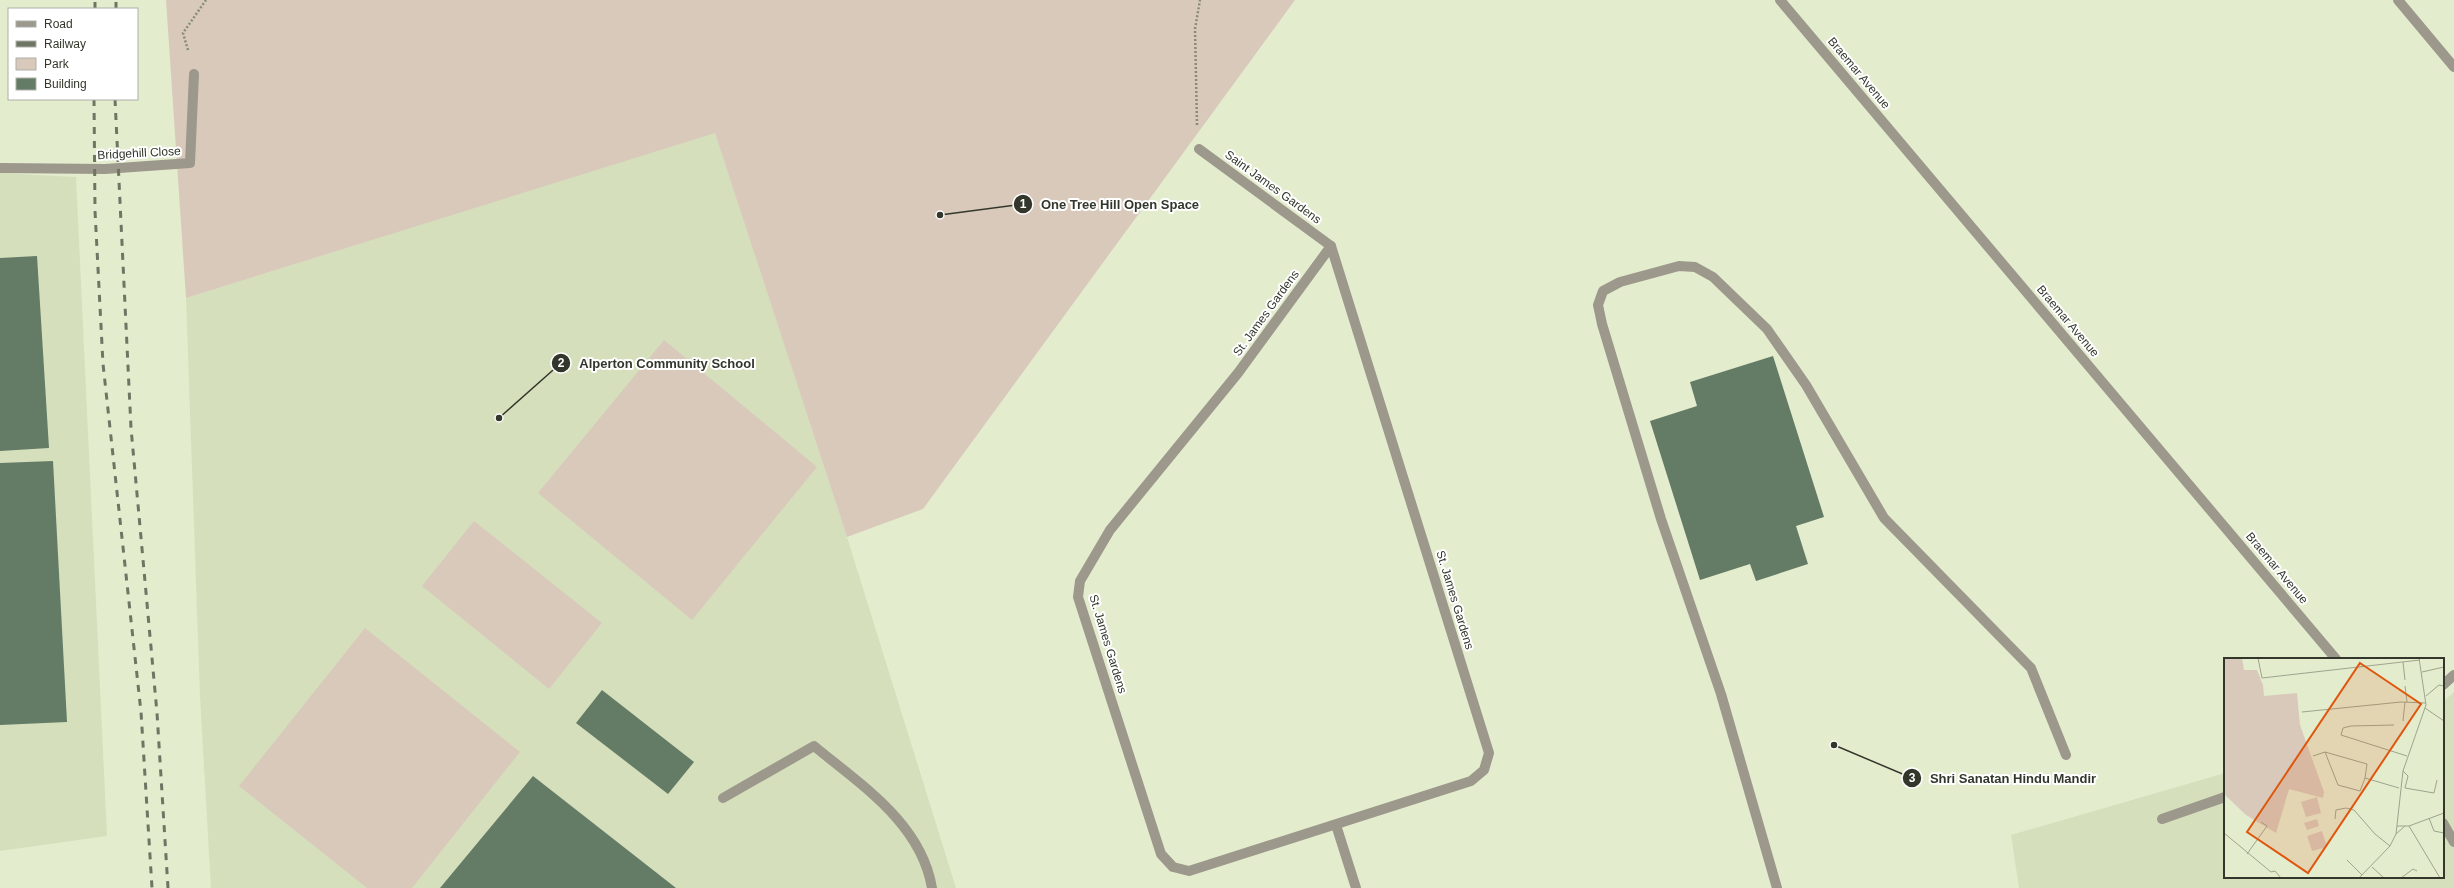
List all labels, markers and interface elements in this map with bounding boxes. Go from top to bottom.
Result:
legend [8,8,138,100]
text: Road [44,17,73,31]
street label: Braemar Avenue [1825,34,1893,112]
text: Railway [44,37,86,51]
text: Park [44,57,70,71]
text: Building [44,77,87,91]
street label: Bridgehill Close [97,144,181,162]
street label: Saint James Gardens [1222,147,1324,227]
callout: One Tree Hill Open Space [1013,192,1207,217]
text: 1 [1020,197,1027,211]
text: One Tree Hill Open Space [1041,197,1199,212]
street label: St. James Gardens [1230,267,1302,359]
street label: Braemar Avenue [2034,282,2102,360]
callout: Alperton Community School [551,350,763,375]
text: 2 [558,356,565,370]
text: Alperton Community School [579,356,755,371]
street label: Braemar Avenue [2243,529,2311,607]
street label: St. James Gardens [1433,549,1477,651]
street label: St. James Gardens [1086,593,1130,695]
inset map [2224,658,2444,878]
callout: Shri Sanatan Hindu Mandir [1902,766,2104,791]
text: 3 [1909,771,1916,785]
text: Shri Sanatan Hindu Mandir [1930,771,2096,786]

